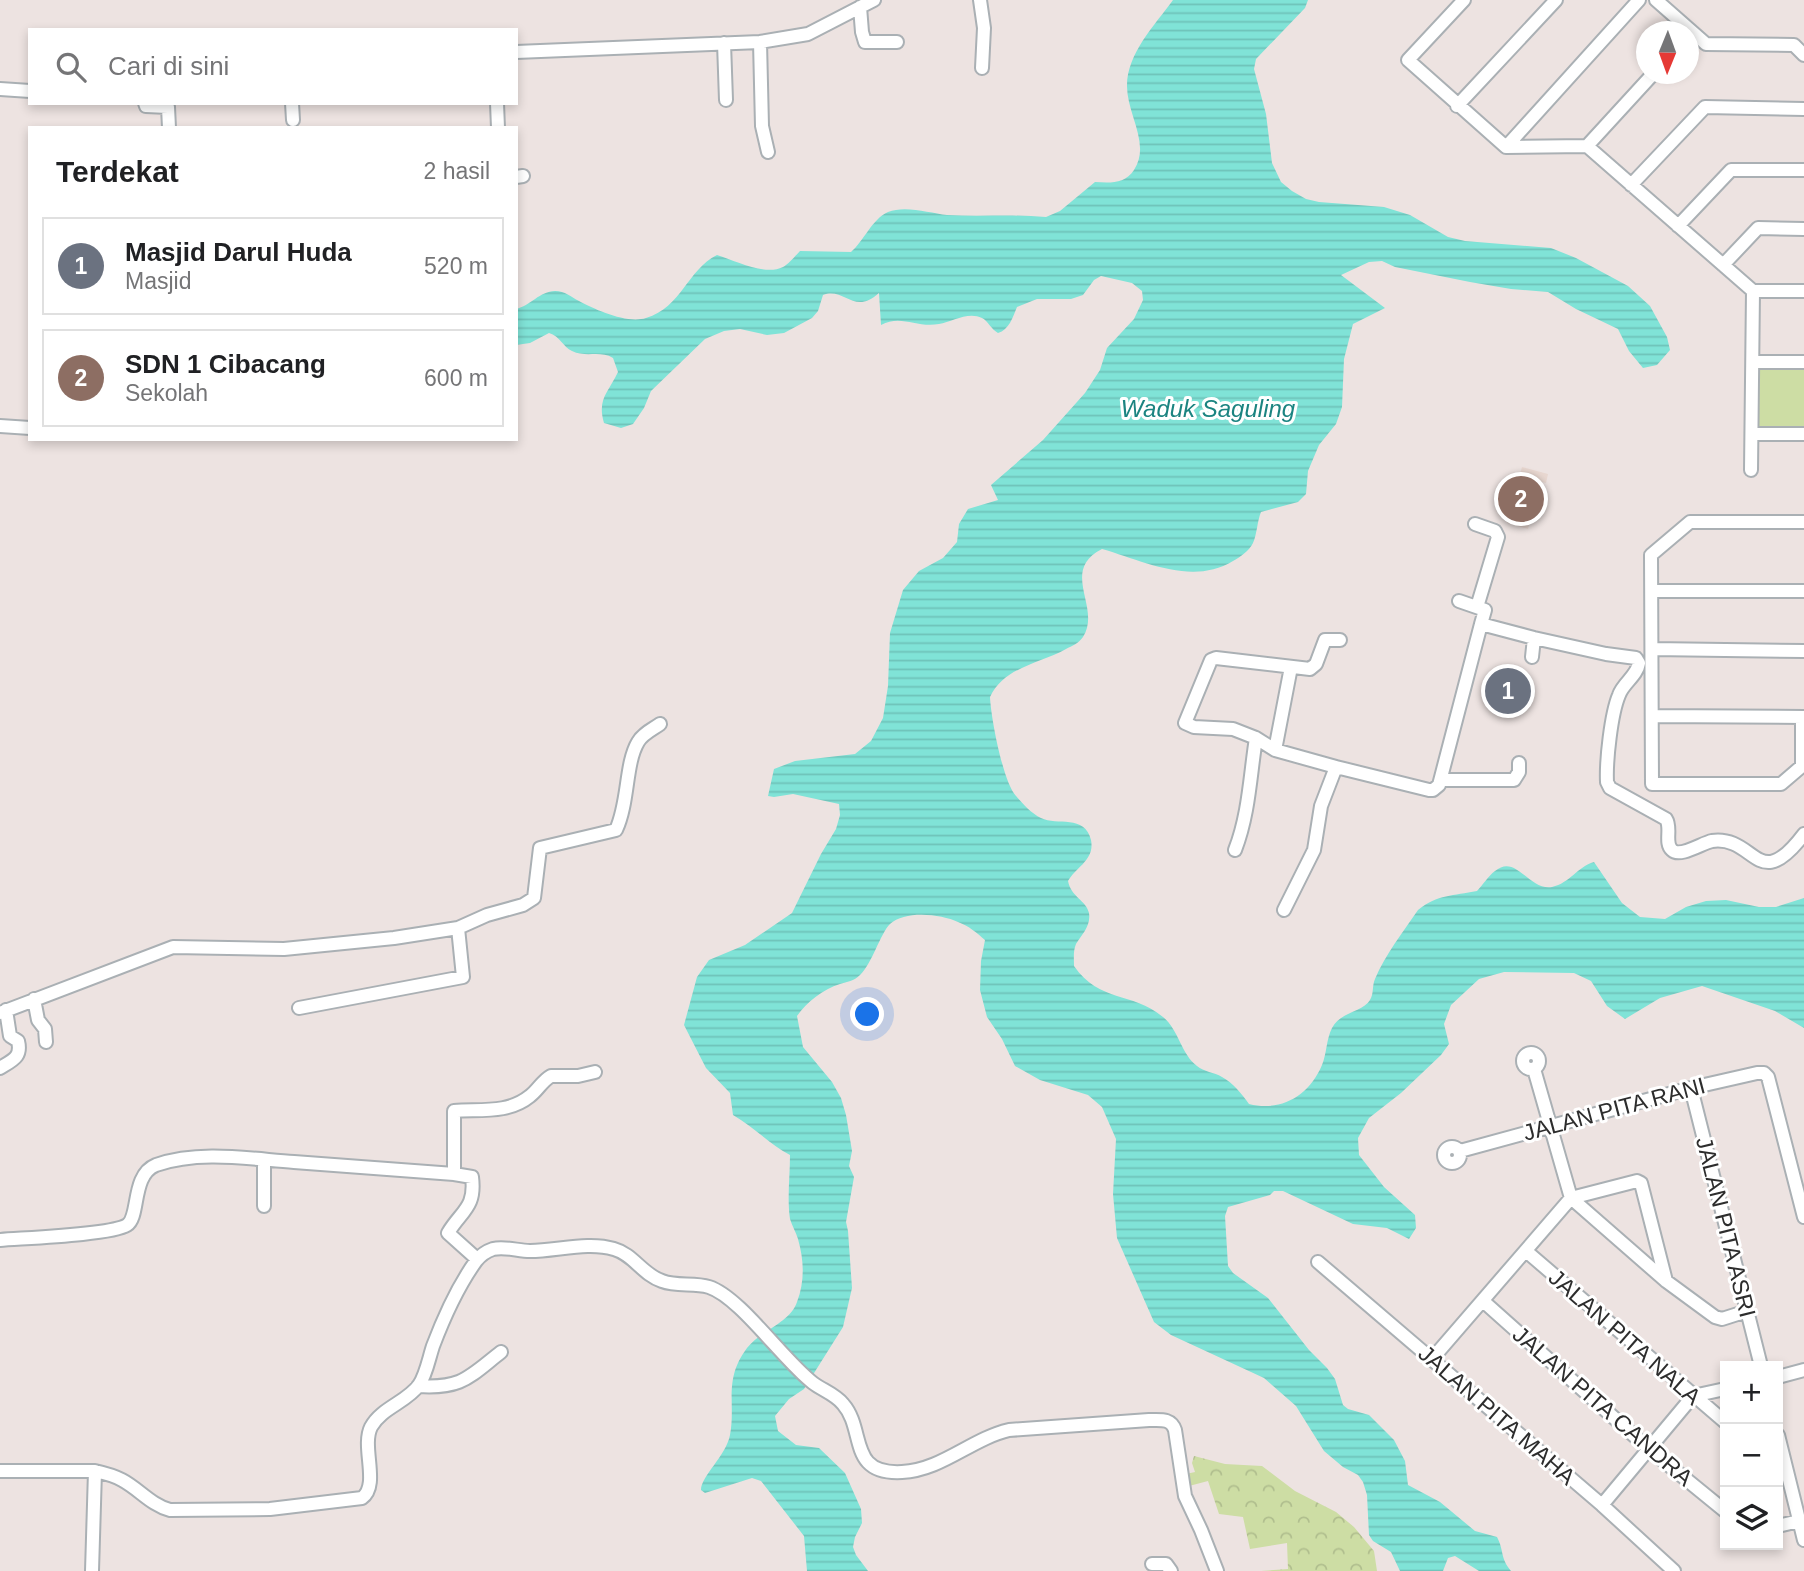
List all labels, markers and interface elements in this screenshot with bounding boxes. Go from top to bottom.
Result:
north arrow [1636,21,1699,84]
search box [28,28,518,105]
icon: search [52,48,90,86]
text: Cari di sini [108,51,229,81]
text: Terdekat [56,155,179,188]
text: 2 hasil [424,158,490,184]
text: Masjid Darul Huda [125,237,352,267]
text: 1 [75,253,87,279]
text: 520 m [424,253,488,279]
text: Masjid [125,268,191,294]
text: SDN 1 Cibacang [125,349,326,379]
text: 2 [75,365,87,391]
text: 600 m [424,365,488,391]
text: Sekolah [125,380,208,406]
water label: Waduk Saguling [1121,395,1296,422]
pin: 2 [1498,473,1544,525]
pin: 1 [1485,665,1531,717]
your location [850,997,884,1031]
street label: JALAN PITA RANI [1520,1072,1708,1146]
street label: JALAN PITA ASRI [1691,1134,1761,1320]
street label: JALAN PITA NALA [1544,1264,1707,1410]
street label: JALAN PITA CANDRA [1508,1321,1699,1492]
street label: JALAN PITA MAHA [1413,1340,1581,1491]
map controls [1720,1361,1783,1550]
button: + [1720,1361,1783,1424]
button: − [1720,1424,1783,1487]
button: layers [1720,1487,1783,1550]

